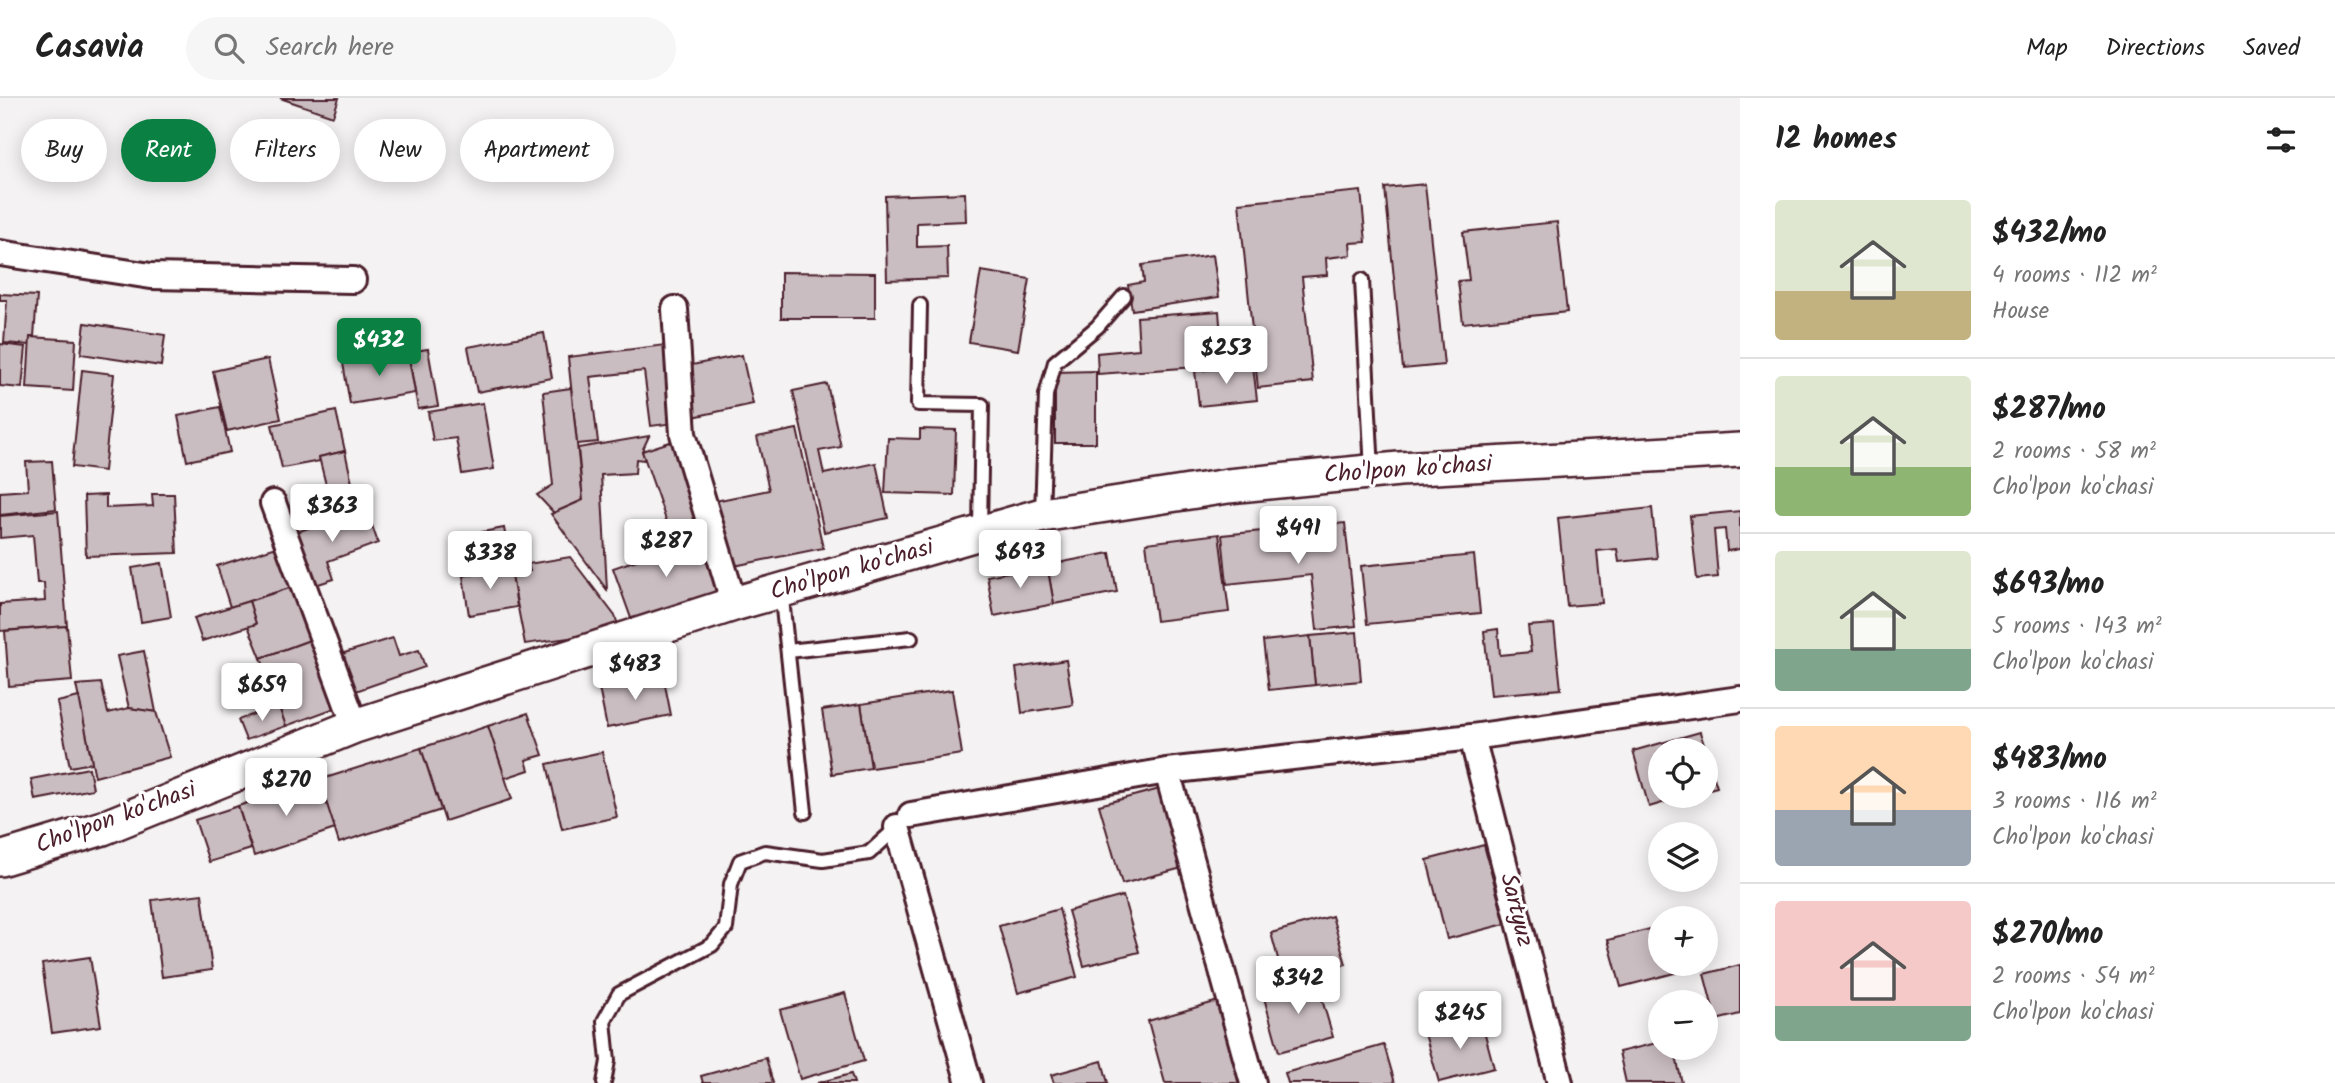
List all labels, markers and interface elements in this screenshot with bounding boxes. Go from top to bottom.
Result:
search box [186,17,676,80]
text: Casavia [35,22,144,75]
text: Search here [266,27,394,69]
icon: search [210,29,248,67]
text: Map [2026,29,2068,68]
text: Directions [2106,29,2205,68]
text: Saved [2243,29,2300,68]
text: 12 homes [1775,116,1897,164]
chip: Buy [21,119,107,182]
chip: Rent [121,119,216,182]
chip: Filters [230,119,340,182]
chip: New [354,119,446,182]
chip: Apartment [460,119,614,182]
icon: filters [2262,121,2300,159]
text: $432/mo [1992,210,2107,258]
icon: home [1831,228,1915,312]
text: 4 rooms · 112 m² [1992,258,2157,294]
text: House [1992,294,2049,330]
pin: $432 [338,318,420,378]
text: $432 [353,323,405,359]
pin: $253 [1185,327,1267,386]
text: $253 [1200,331,1252,367]
text: $287/mo [1992,386,2106,434]
icon: home [1831,404,1915,488]
text: 2 rooms · 58 m² [1992,434,2156,470]
street label: Cho'lpon ko'chasi [1323,445,1495,495]
text: Cho'lpon ko'chasi [1992,470,2154,506]
pin: $363 [291,484,373,544]
text: $363 [306,489,358,525]
pin: $491 [1257,506,1339,566]
text: $491 [1276,511,1320,547]
pin: $287 [625,519,707,579]
text: $287 [640,524,692,560]
street label: Cho'lpon ko'chasi [766,528,940,612]
pin: $693 [979,531,1061,590]
pin: $338 [449,532,531,591]
text: $693 [995,535,1045,571]
text: $338 [464,536,516,572]
text: $693/mo [1992,561,2104,609]
icon: home [1831,579,1915,663]
text: 5 rooms · 143 m² [1992,609,2162,645]
pin: $483 [594,642,676,702]
text: Cho'lpon ko'chasi [1992,645,2154,681]
text: $483 [609,647,661,683]
pin: $659 [221,664,303,723]
text: $659 [237,668,287,704]
text: $483/mo [1992,736,2107,784]
map controls [1648,738,1718,1060]
button: locate [1648,738,1718,808]
icon: home [1831,754,1915,838]
pin: $270 [245,758,327,818]
text: $270 [261,763,311,799]
street label: Cho'lpon ko'chasi [30,770,203,865]
text: 3 rooms · 116 m² [1992,784,2157,820]
text: Cho'lpon ko'chasi [1992,820,2154,856]
button: layers [1648,822,1718,892]
street label: Sartyuz [1488,869,1544,951]
button: + [1648,906,1718,976]
text: $270/mo [1992,911,2104,959]
icon: home [1831,929,1915,1013]
pin: $342 [1257,956,1339,1016]
text: 2 rooms · 54 m² [1992,959,2155,995]
text: $342 [1272,961,1324,997]
button: − [1648,990,1718,1060]
pin: $245 [1419,992,1501,1051]
text: Cho'lpon ko'chasi [1992,995,2154,1031]
text: $245 [1434,996,1486,1032]

